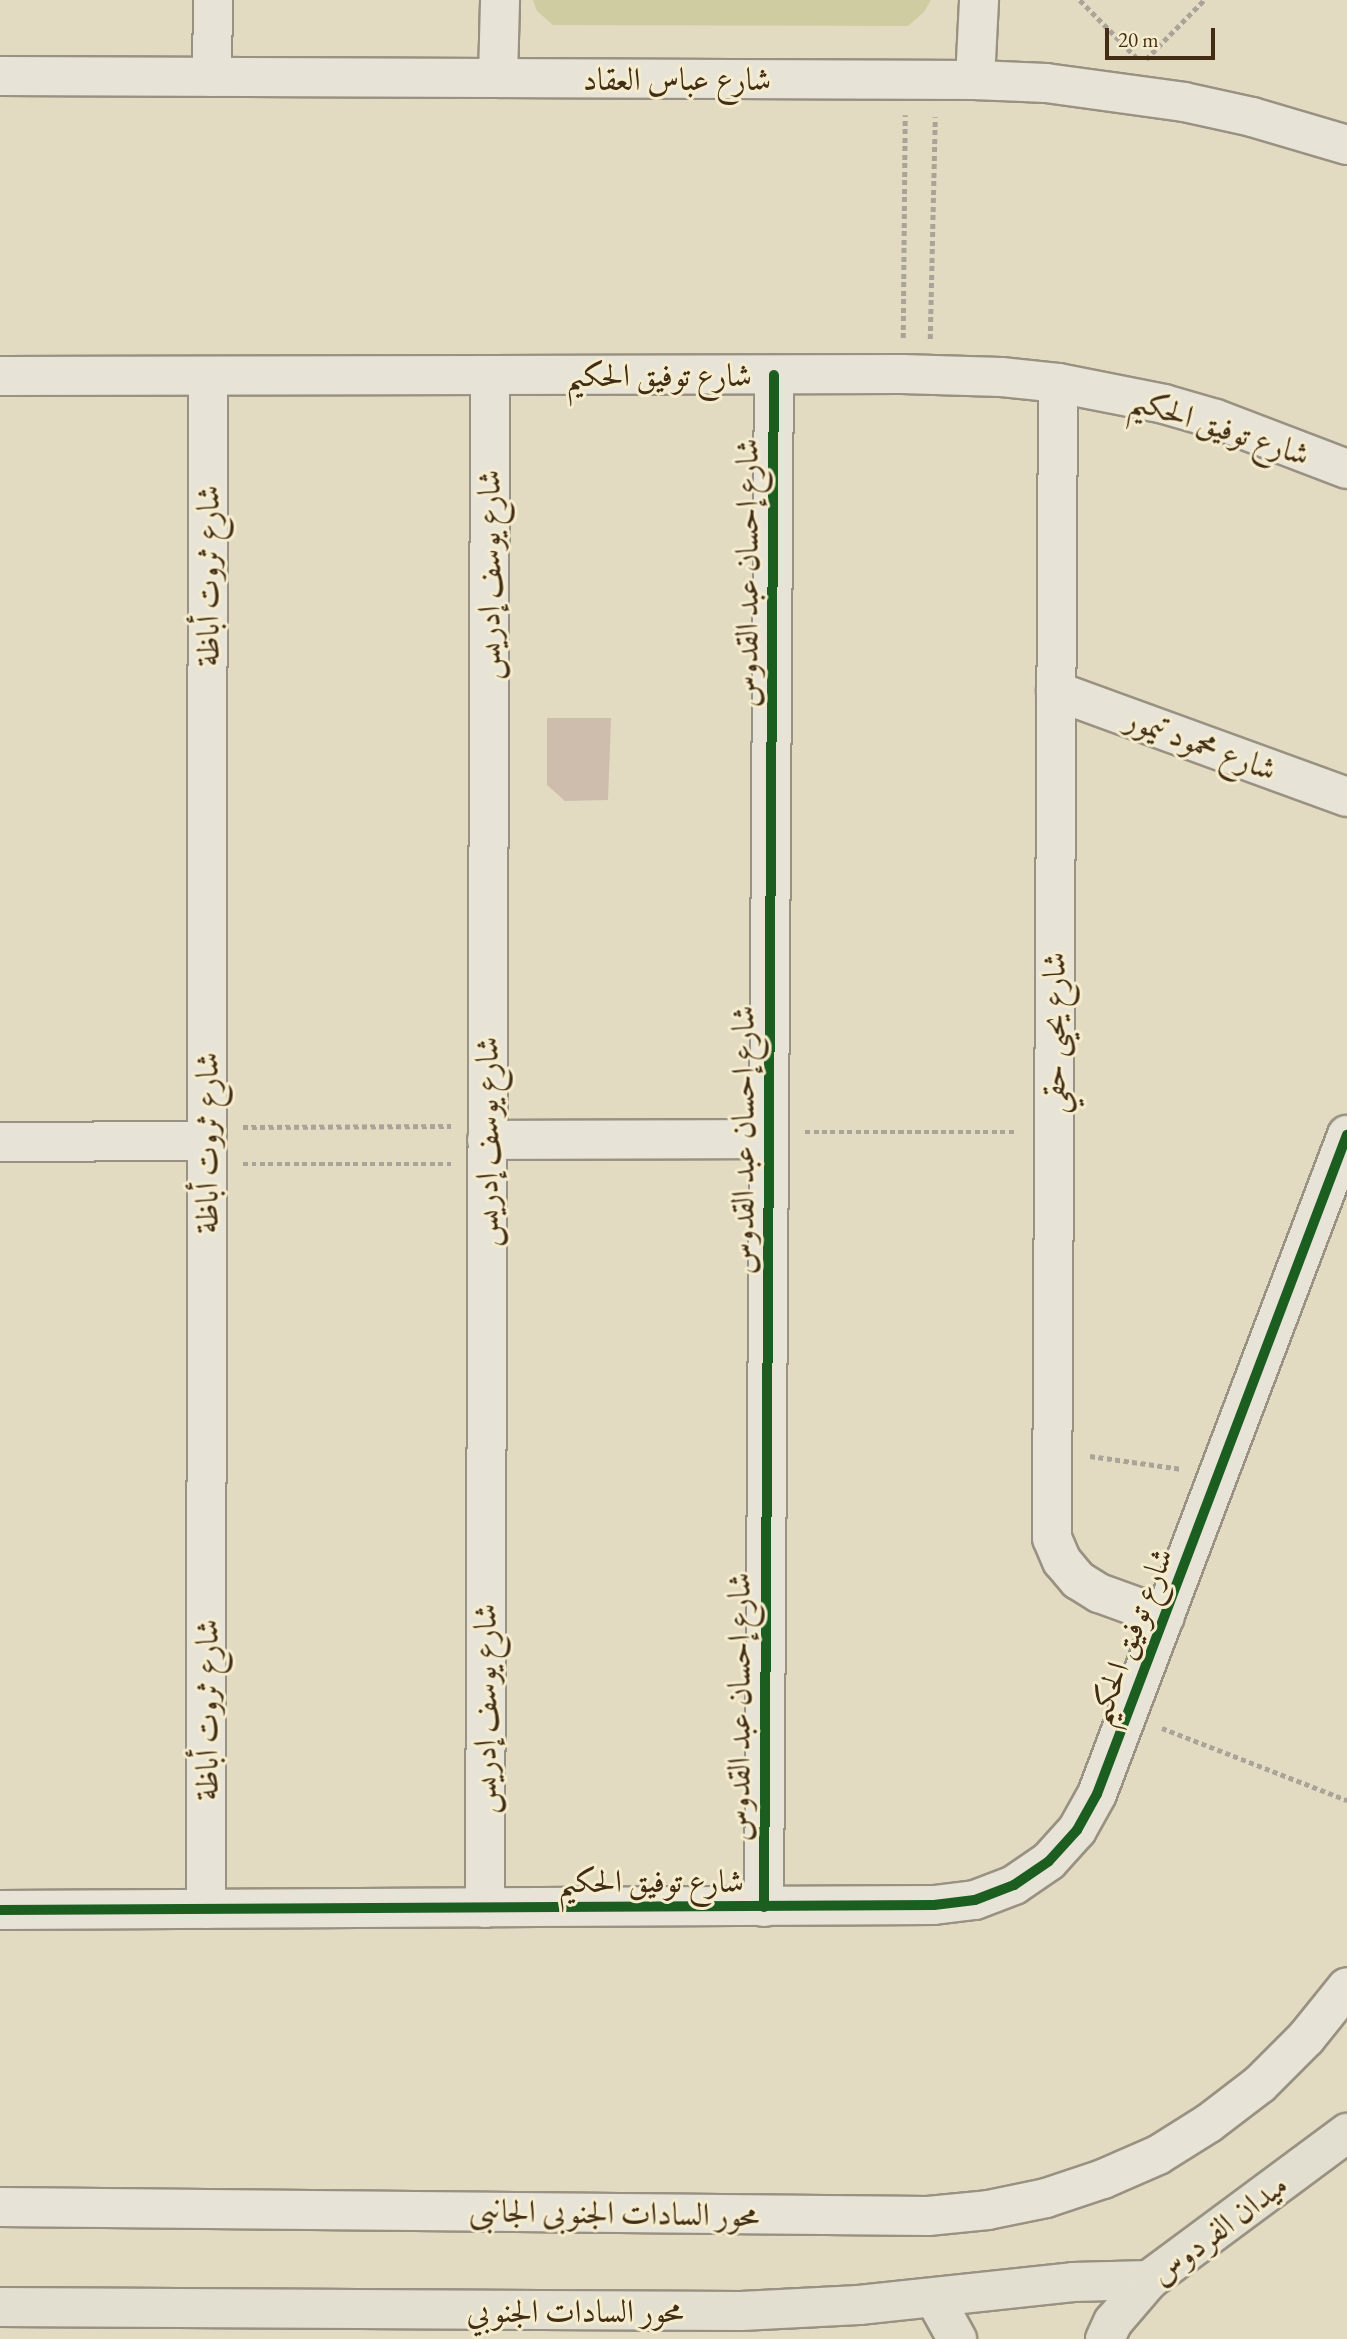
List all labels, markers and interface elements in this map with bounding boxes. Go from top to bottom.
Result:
scale bar [1109,14,1219,58]
text: 20 m [1118,26,1159,53]
street label: شارع عباس العقاد [583,60,771,98]
street label: شارع توفيق الحكيم [566,356,752,394]
street label: شارع توفيق الحكيم [1126,380,1314,474]
street label: شارع إحسان عبد القدوس [728,439,766,707]
street label: شارع يوسف إدريس [470,470,508,680]
street label: شارع ثروت أباظة [189,485,227,667]
street label: شارع محمود تيمور [1120,699,1282,789]
street label: شارع يحيى حقي [1035,952,1073,1114]
street label: شارع إحسان عبد القدوس [724,1006,762,1274]
street label: شارع يوسف إدريس [468,1037,506,1247]
street label: شارع ثروت أباظة [188,1052,226,1234]
street label: شارع توفيق الحكيم [1079,1542,1181,1730]
street label: شارع إحسان عبد القدوس [720,1573,758,1841]
street label: شارع يوسف إدريس [466,1604,504,1814]
street label: شارع ثروت أباظة [188,1619,226,1801]
street label: شارع توفيق الحكيم [558,1862,744,1900]
street label: ميدان الفردوس [1143,2165,1295,2293]
street label: محور السادات الجنوبى الجانبى [468,2191,760,2235]
street label: محور السادات الجنوبي [466,2292,684,2330]

